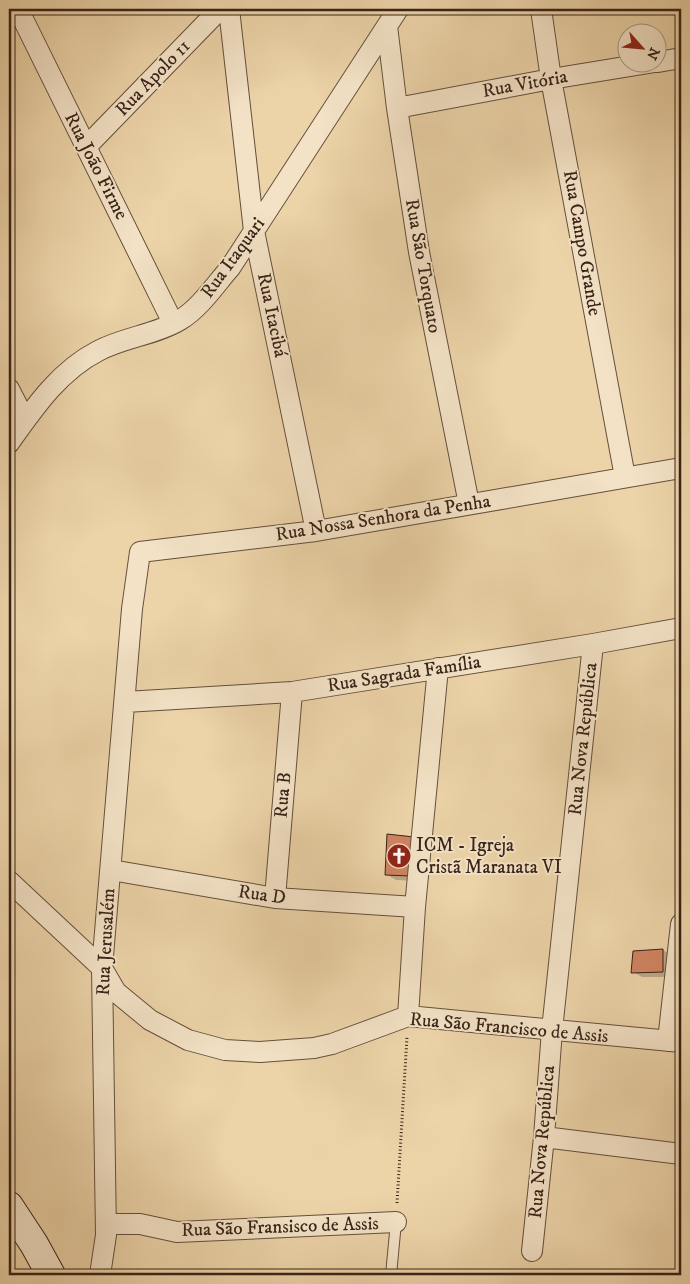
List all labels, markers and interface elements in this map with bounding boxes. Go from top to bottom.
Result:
north arrow [618,22,668,72]
street label: Rua Apolo 11 [111,35,195,121]
text: N [642,44,663,63]
street label: Rua Vitória [481,65,569,103]
street label: Rua João Firme [59,108,133,224]
street label: Rua Campo Grande [558,168,606,318]
street label: Rua São Torquato [399,197,446,335]
street label: Rua Itaquari [196,213,271,303]
street label: Rua Itacibá [252,271,292,359]
street label: Rua Nossa Senhora da Penha [274,490,492,546]
street label: Rua Sagrada Família [326,651,482,697]
street label: Rua Nova República [564,661,602,817]
street label: Rua B [270,771,296,819]
place label: ICM - Igreja Cristã Maranata VI [416,834,562,879]
church icon: ICM - Igreja Cristã Maranata VI [386,843,412,869]
street label: Rua D [237,880,287,910]
street label: Rua Jerusalém [92,888,120,996]
street label: Rua São Francisco de Assis [409,1008,609,1048]
street label: Rua Nova República [524,1064,560,1220]
street label: Rua São Fransisco de Assis [181,1212,379,1242]

